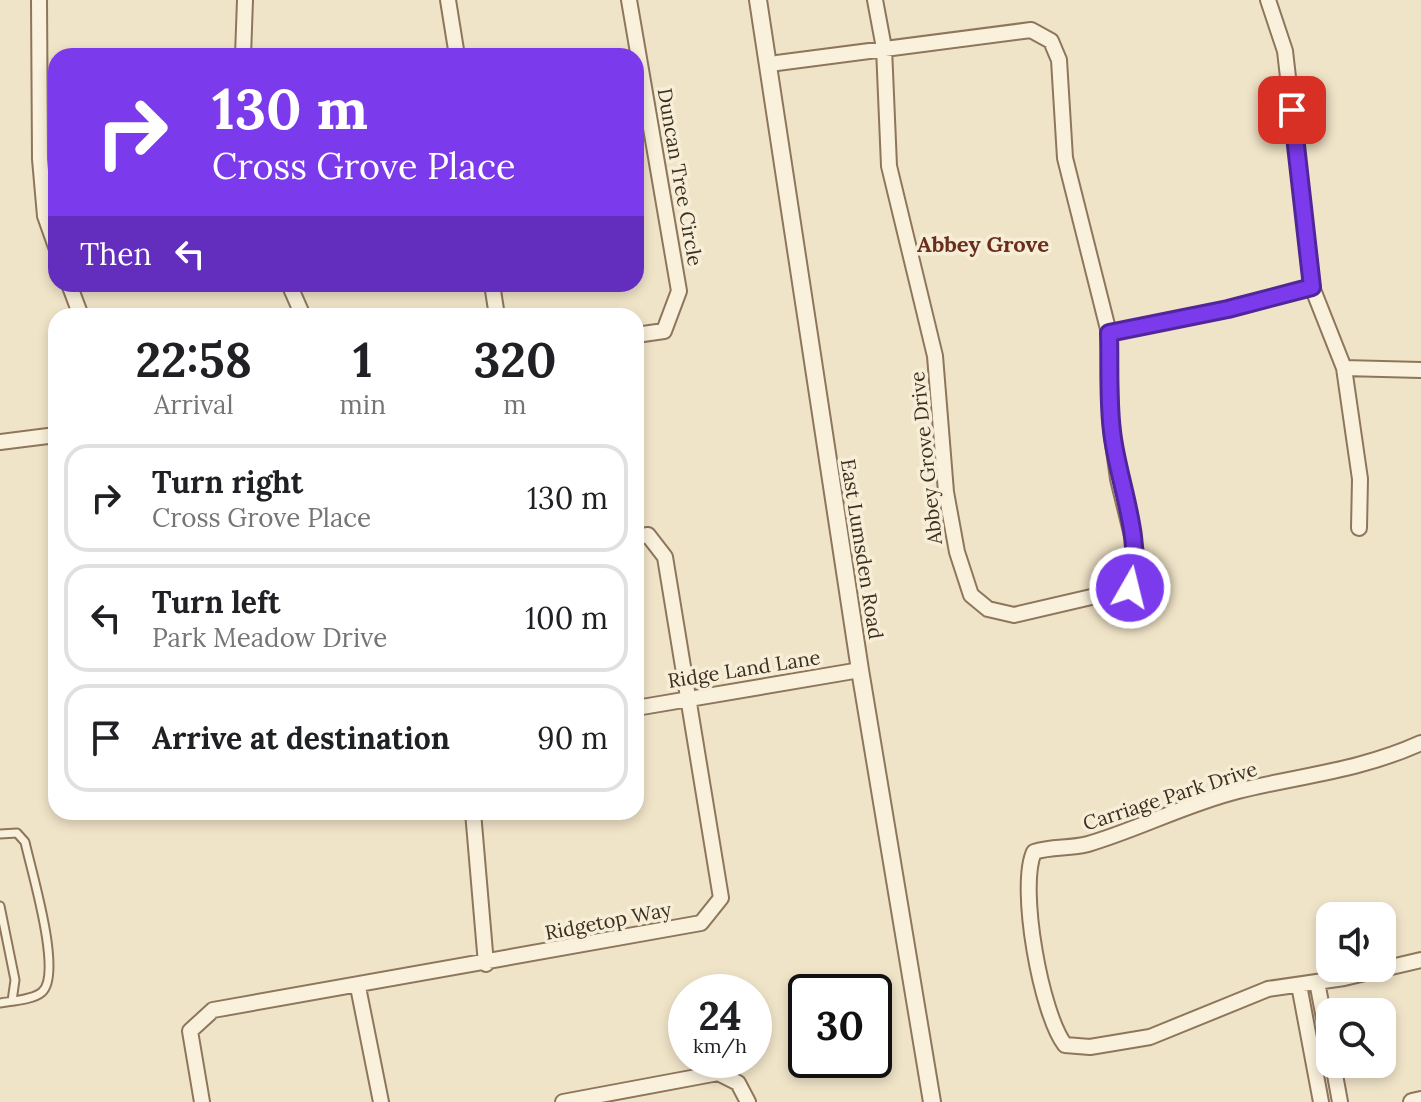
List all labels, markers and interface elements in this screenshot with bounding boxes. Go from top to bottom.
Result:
text: 130 m [212,73,368,144]
pin [1258,76,1326,144]
icon: right [80,80,184,184]
street label: Duncan Tree Circle [653,86,708,268]
icon: arrive [1270,88,1314,132]
text: Cross Grove Place [212,143,515,189]
district label: Abbey Grove [917,230,1049,258]
icon: left [168,232,212,276]
text: Then [80,235,152,273]
text: 22:58 [136,329,252,390]
text: 1 [353,329,373,390]
text: 320 [473,329,556,390]
street label: Abbey Grove Drive [904,370,947,547]
text: Arrival [154,388,234,421]
text: min [340,388,386,421]
text: m [503,388,527,421]
street label: East Lumsden Road [836,457,889,641]
text: Turn right [152,463,303,501]
icon: right [84,476,128,520]
text: 130 m [527,479,608,517]
text: Cross Grove Place [152,501,371,534]
position arrow [1088,546,1172,630]
text: Turn left [152,583,280,621]
icon: left [84,596,128,640]
text: 100 m [525,599,608,637]
text: Park Meadow Drive [152,621,387,654]
street label: Ridge Land Lane [666,644,822,693]
icon: arrive [84,716,128,760]
text: Arrive at destination [152,719,450,757]
text: 90 m [537,719,608,757]
street label: Carriage Park Drive [1080,756,1260,835]
street label: Ridgetop Way [543,896,674,945]
map controls [1316,902,1396,1078]
button: sound [1316,902,1396,982]
speed limit sign: 30 [788,974,892,1078]
text: 24 [698,990,742,1041]
button: search [1316,998,1396,1078]
text: km/h [693,1033,747,1058]

